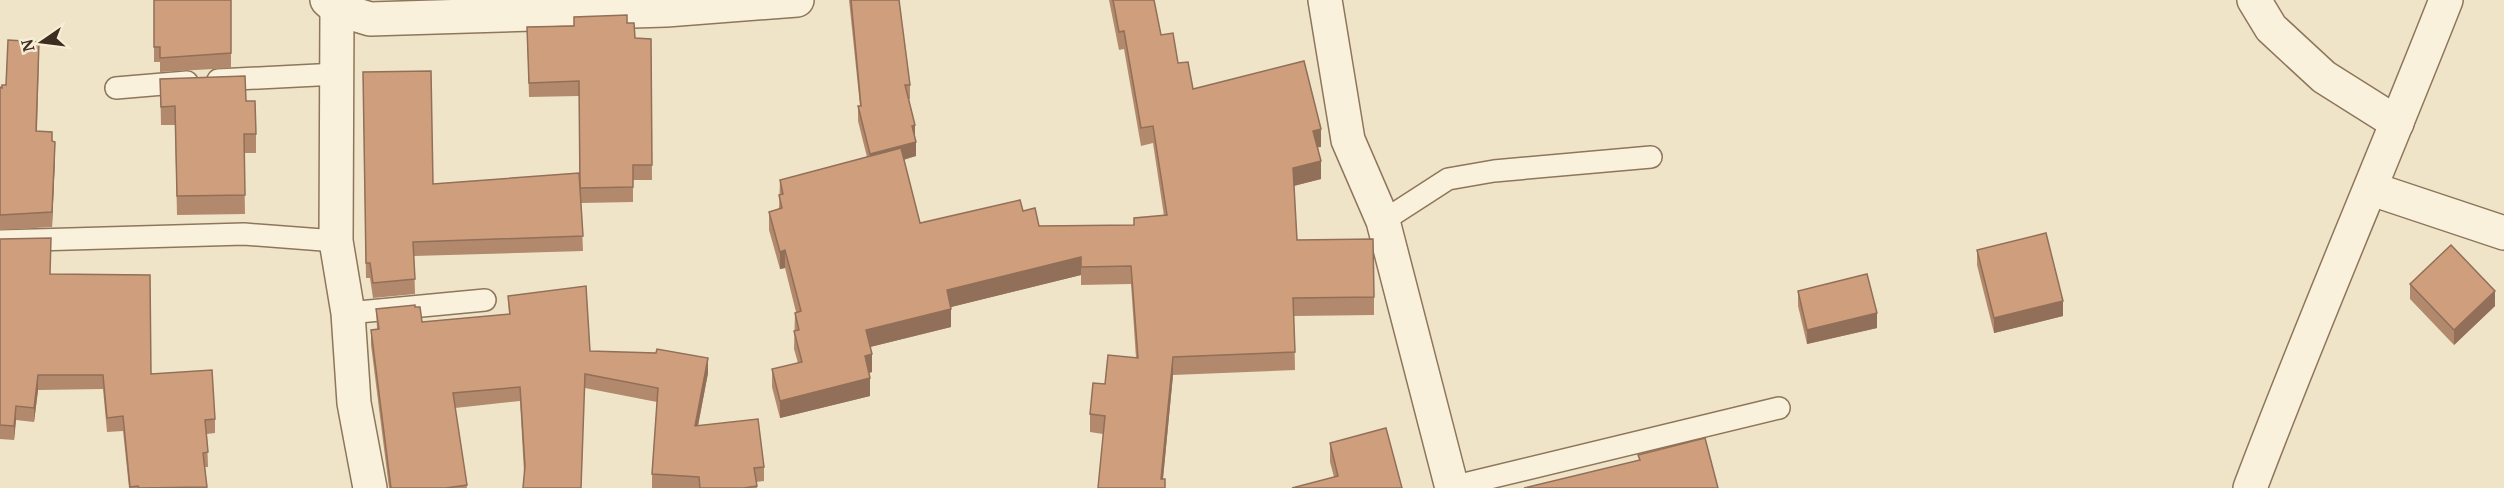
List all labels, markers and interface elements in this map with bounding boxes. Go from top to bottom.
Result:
north arrow [12,12,72,72]
text: N [15,37,40,54]

